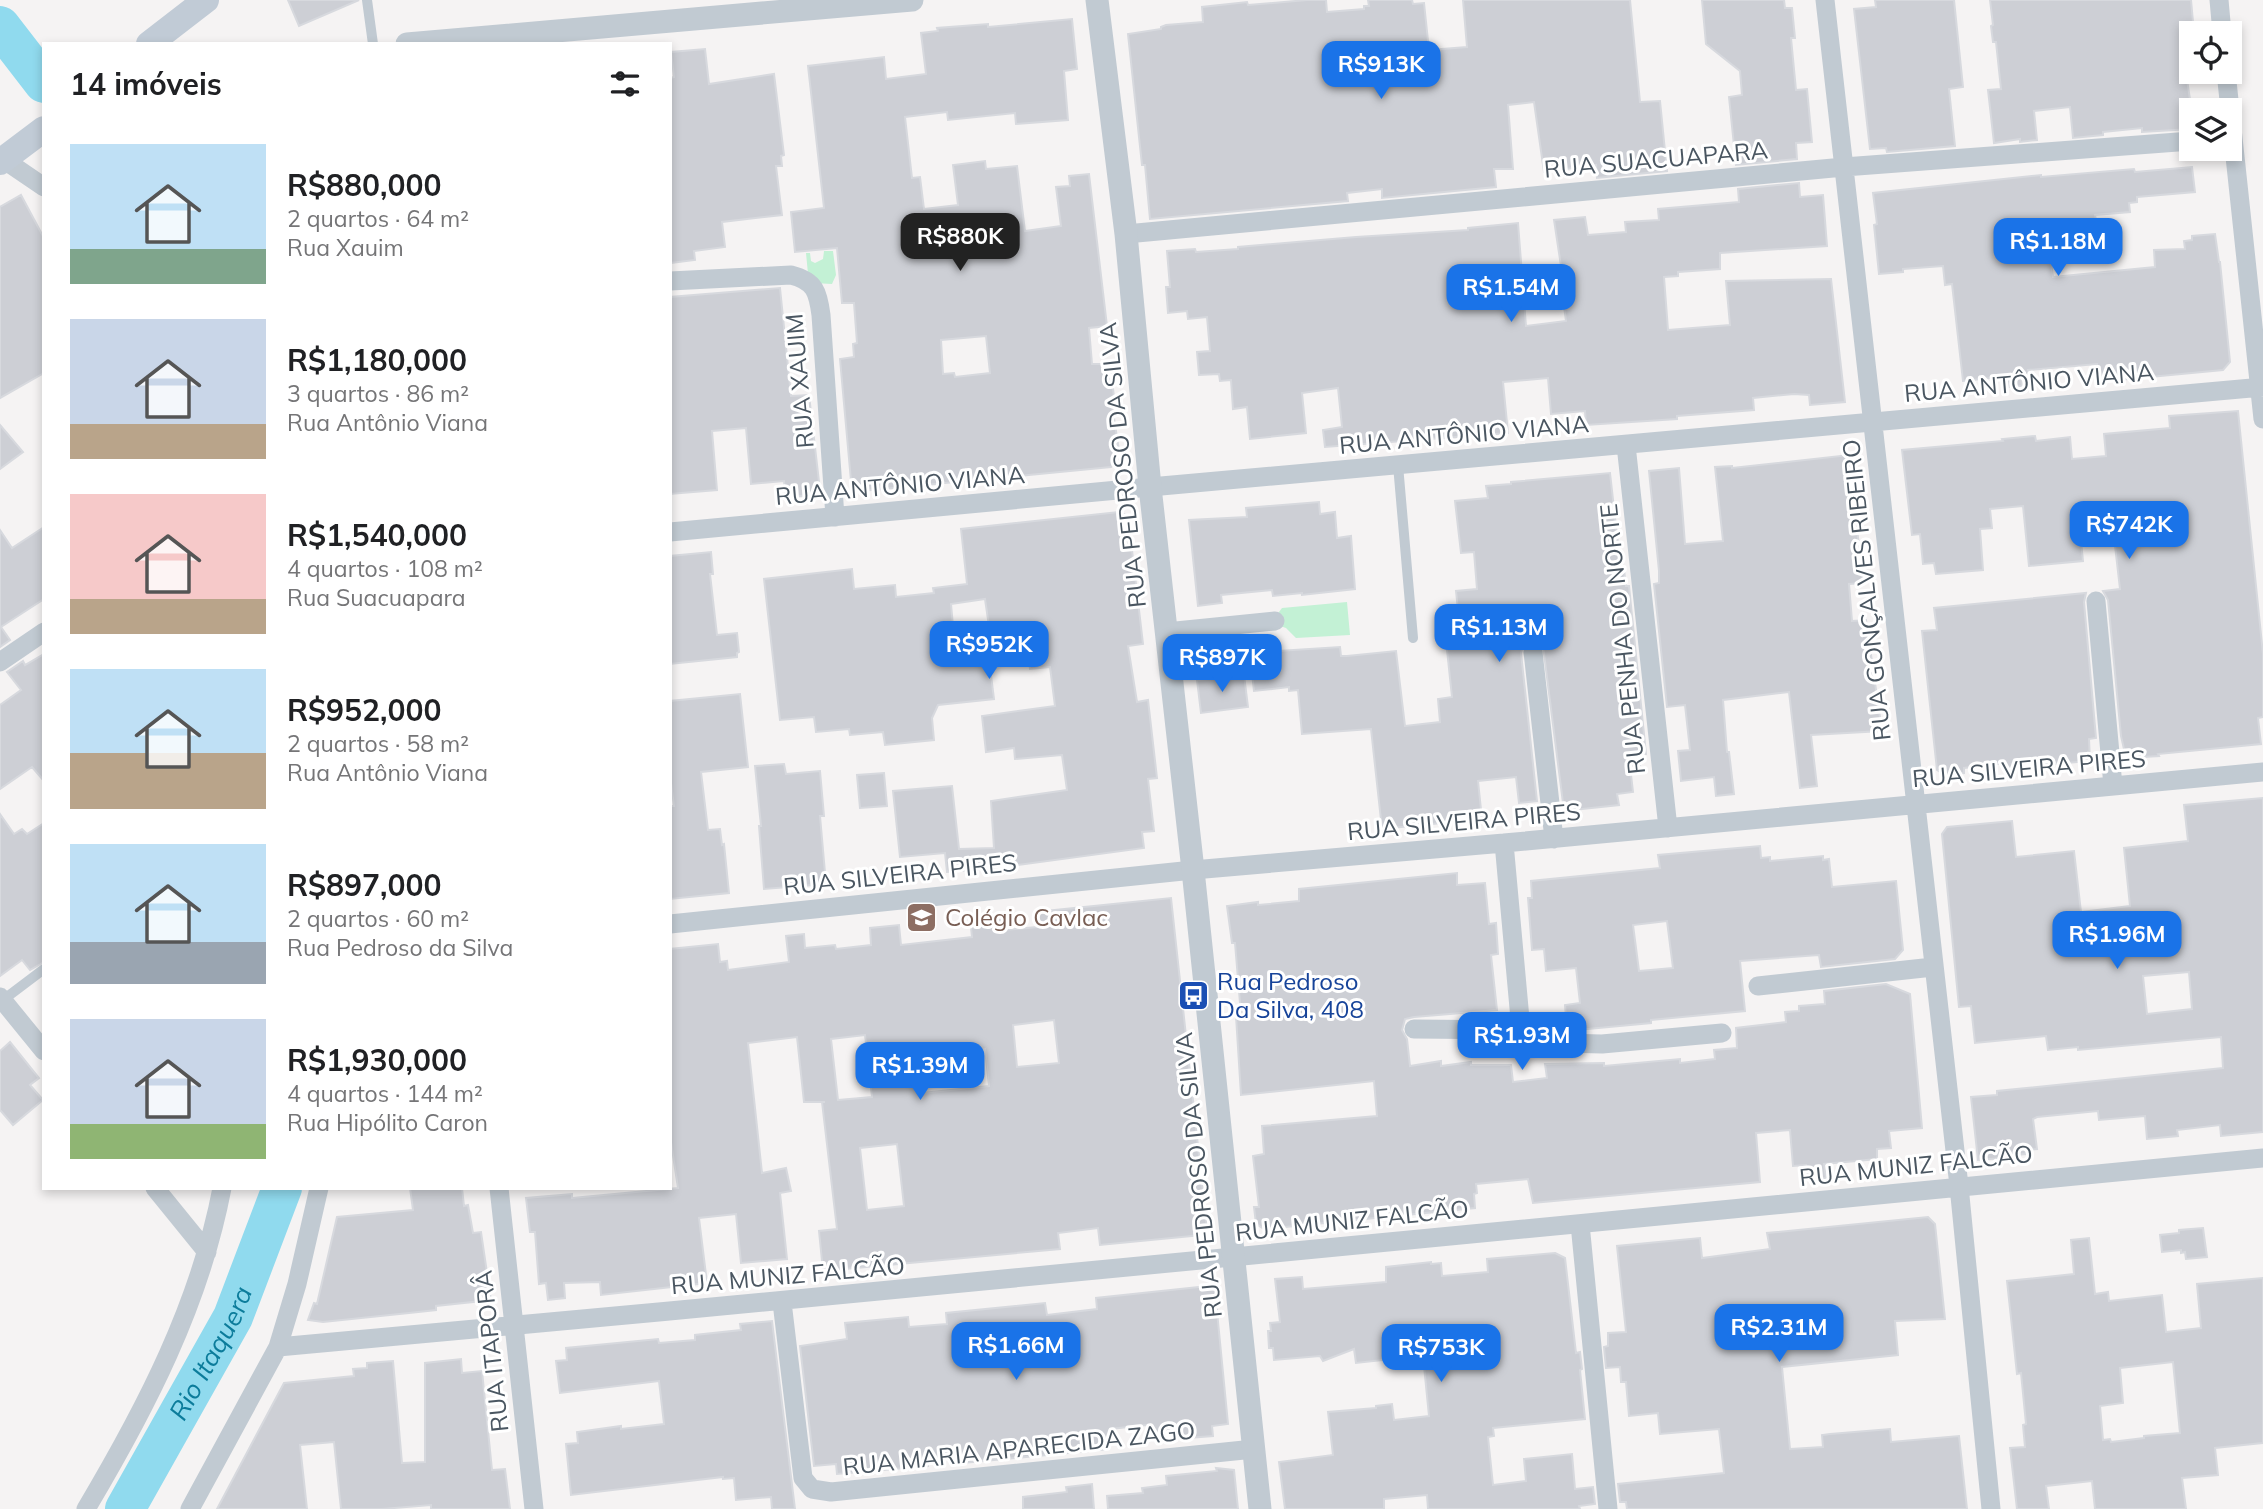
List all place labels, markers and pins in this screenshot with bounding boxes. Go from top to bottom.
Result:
pin: R$913K [1324,42,1438,101]
pin: R$880K [903,214,1017,273]
pin: R$1.18M [1993,218,2123,278]
pin: R$1.54M [1446,264,1576,324]
pin: R$742K [2072,502,2186,561]
pin: R$1.13M [1434,604,1564,664]
pin: R$952K [932,622,1046,681]
pin: R$897K [1165,634,1279,694]
school or university icon: Colégio Cavlac [905,901,939,935]
place label: Colégio Cavlac [945,902,1108,932]
pin: R$1.96M [2052,912,2182,971]
place label: Rua Pedroso Da Silva, 408 [1217,966,1364,1024]
bus stop icon: Rua Pedroso Da Silva, 408 [1177,979,1211,1013]
pin: R$1.93M [1457,1012,1587,1072]
pin: R$1.39M [855,1042,985,1102]
pin: R$2.31M [1714,1304,1844,1364]
pin: R$1.66M [951,1322,1081,1382]
pin: R$753K [1384,1324,1498,1384]

